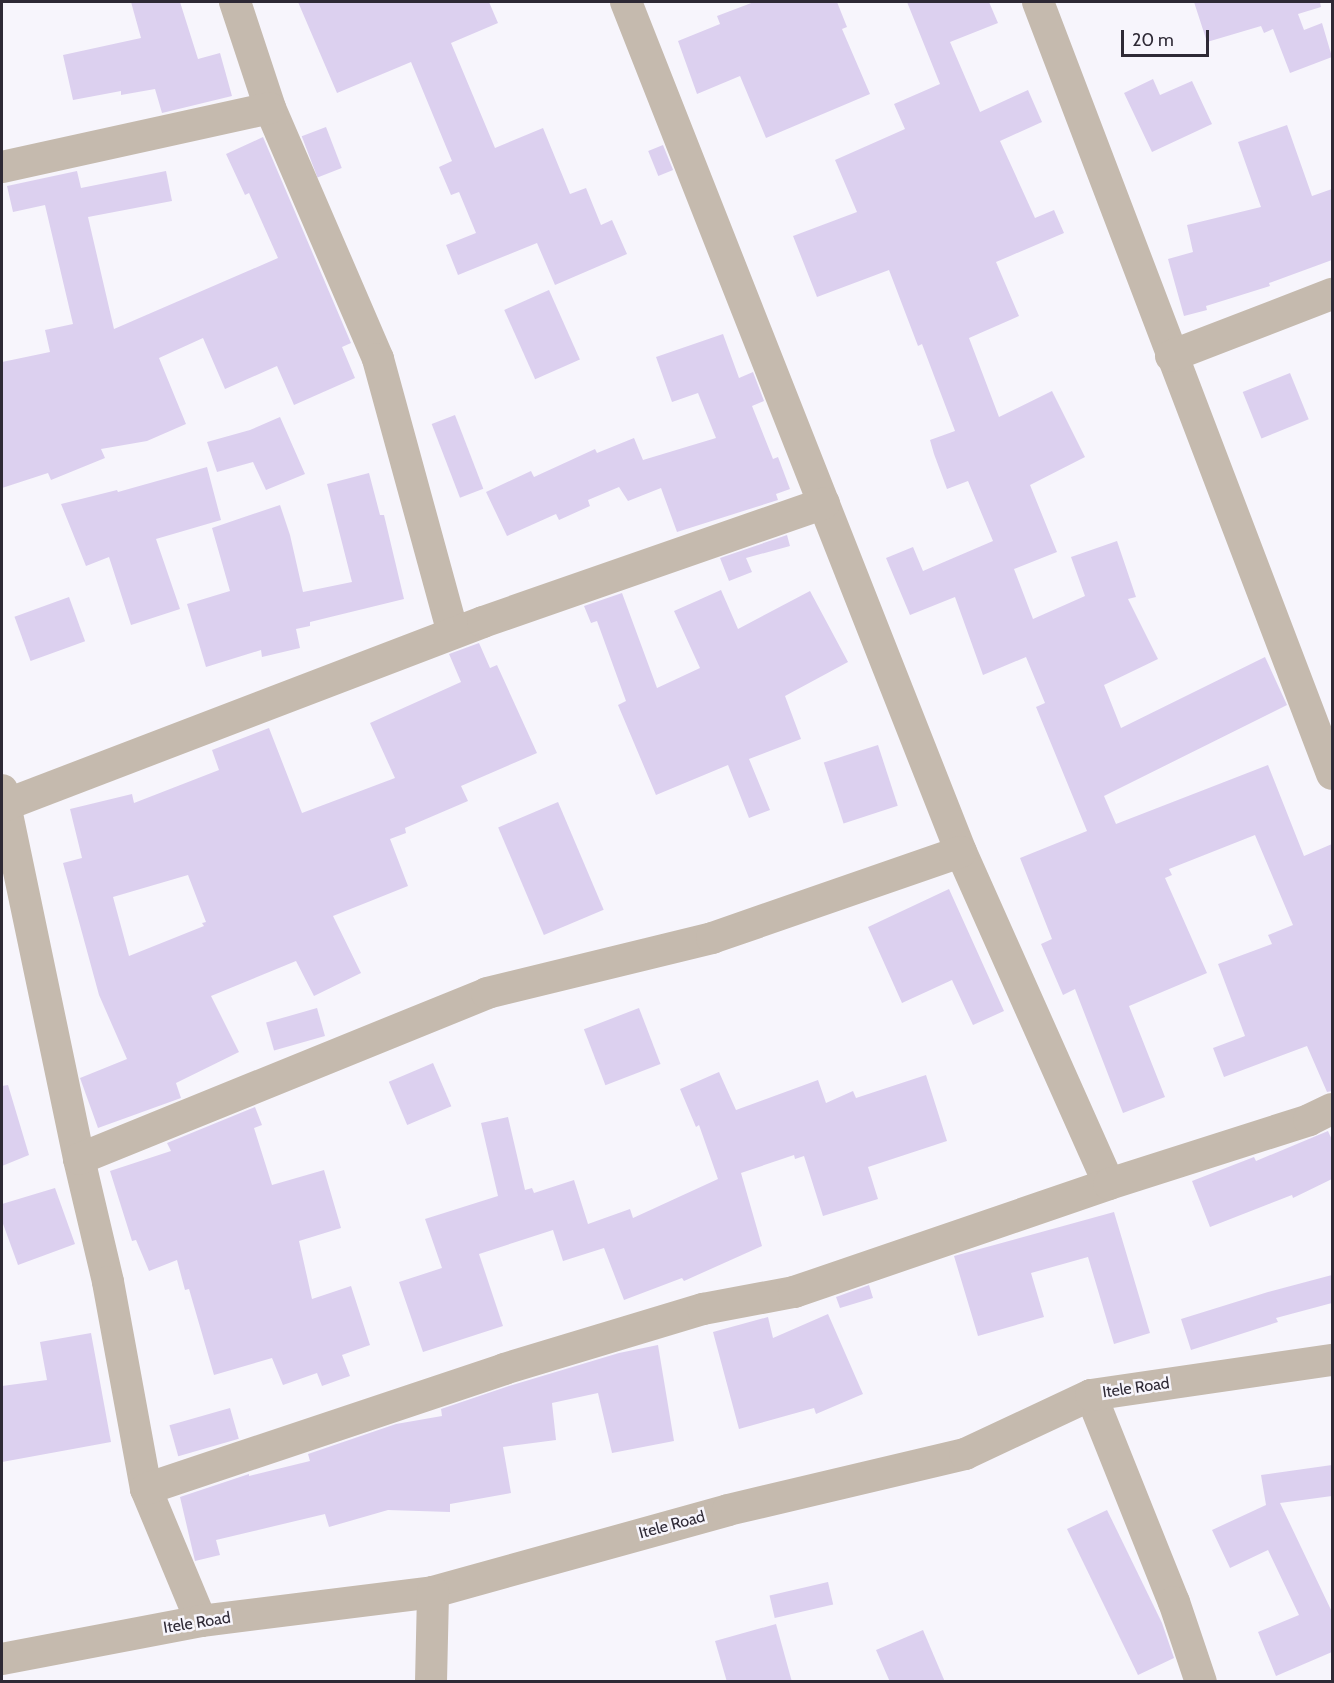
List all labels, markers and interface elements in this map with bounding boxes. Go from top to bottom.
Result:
scale bar [1124,18,1212,56]
text: 20 m [1132,29,1174,51]
street label: Itele Road [1101,1374,1171,1402]
street label: Itele Road [637,1507,707,1543]
street label: Itele Road [162,1608,232,1638]

